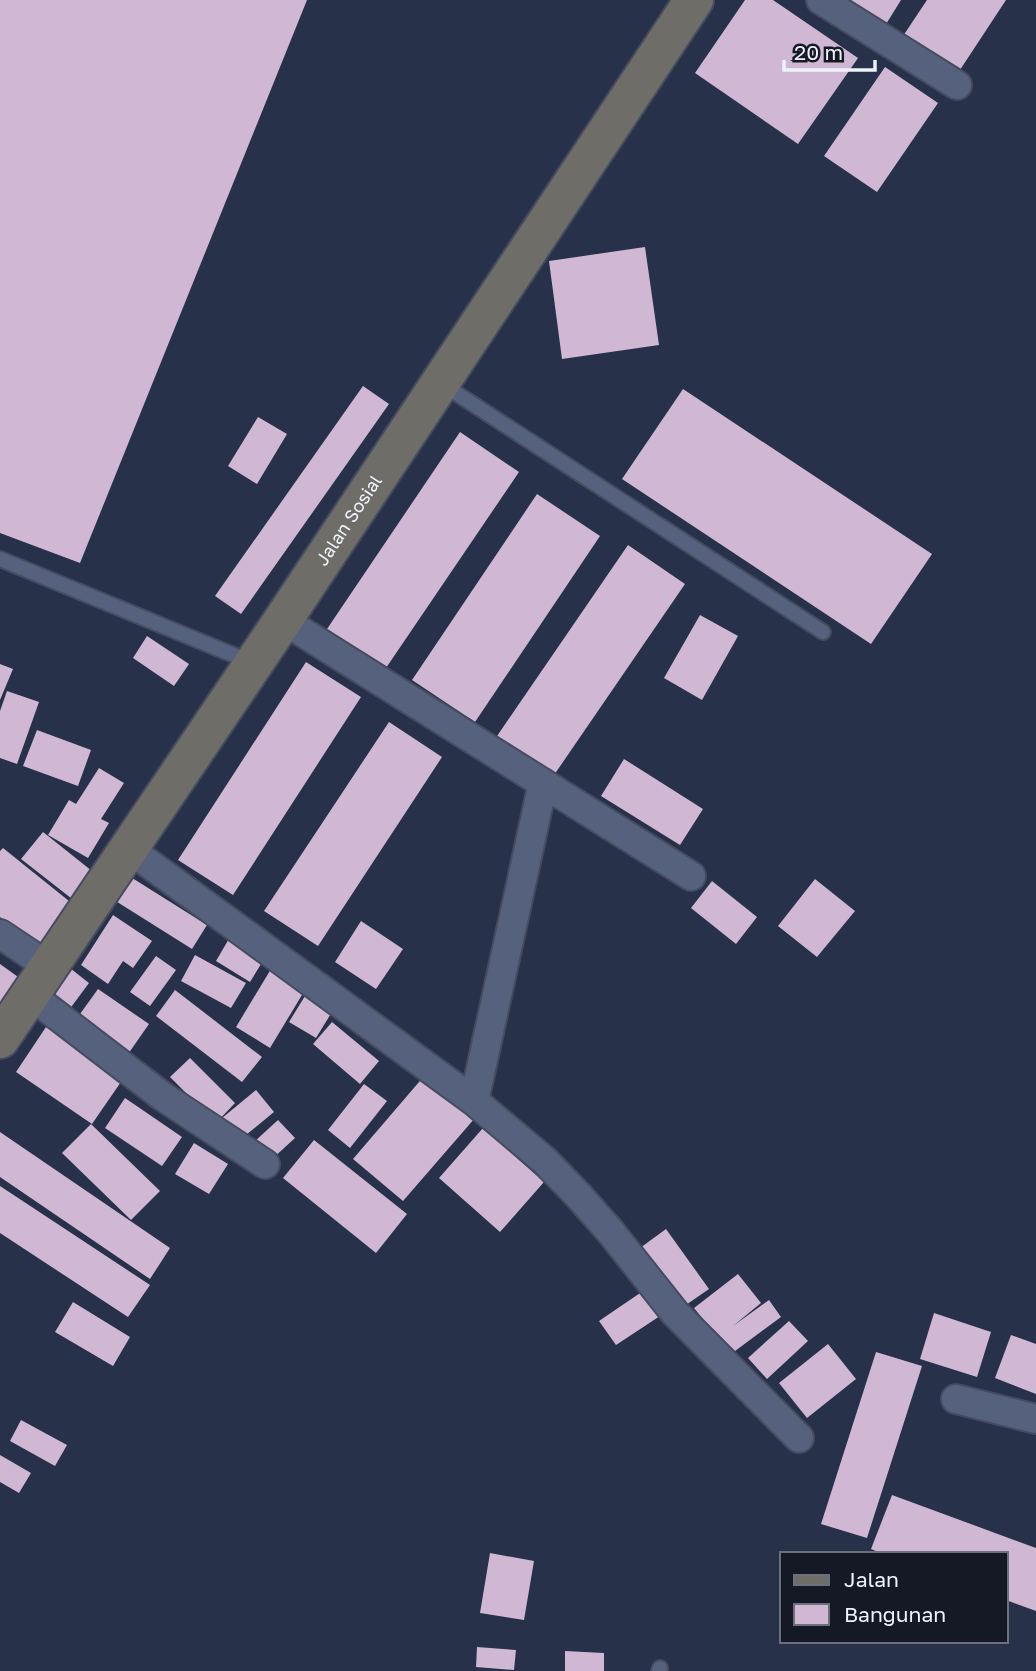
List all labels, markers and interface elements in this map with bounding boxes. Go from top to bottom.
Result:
scale bar [784,28,875,72]
text: 20 m [794,39,843,65]
street label: Jalan Sosial [310,470,386,570]
legend [780,1552,1008,1643]
text: Jalan [844,1566,899,1592]
text: Bangunan [844,1601,946,1627]

